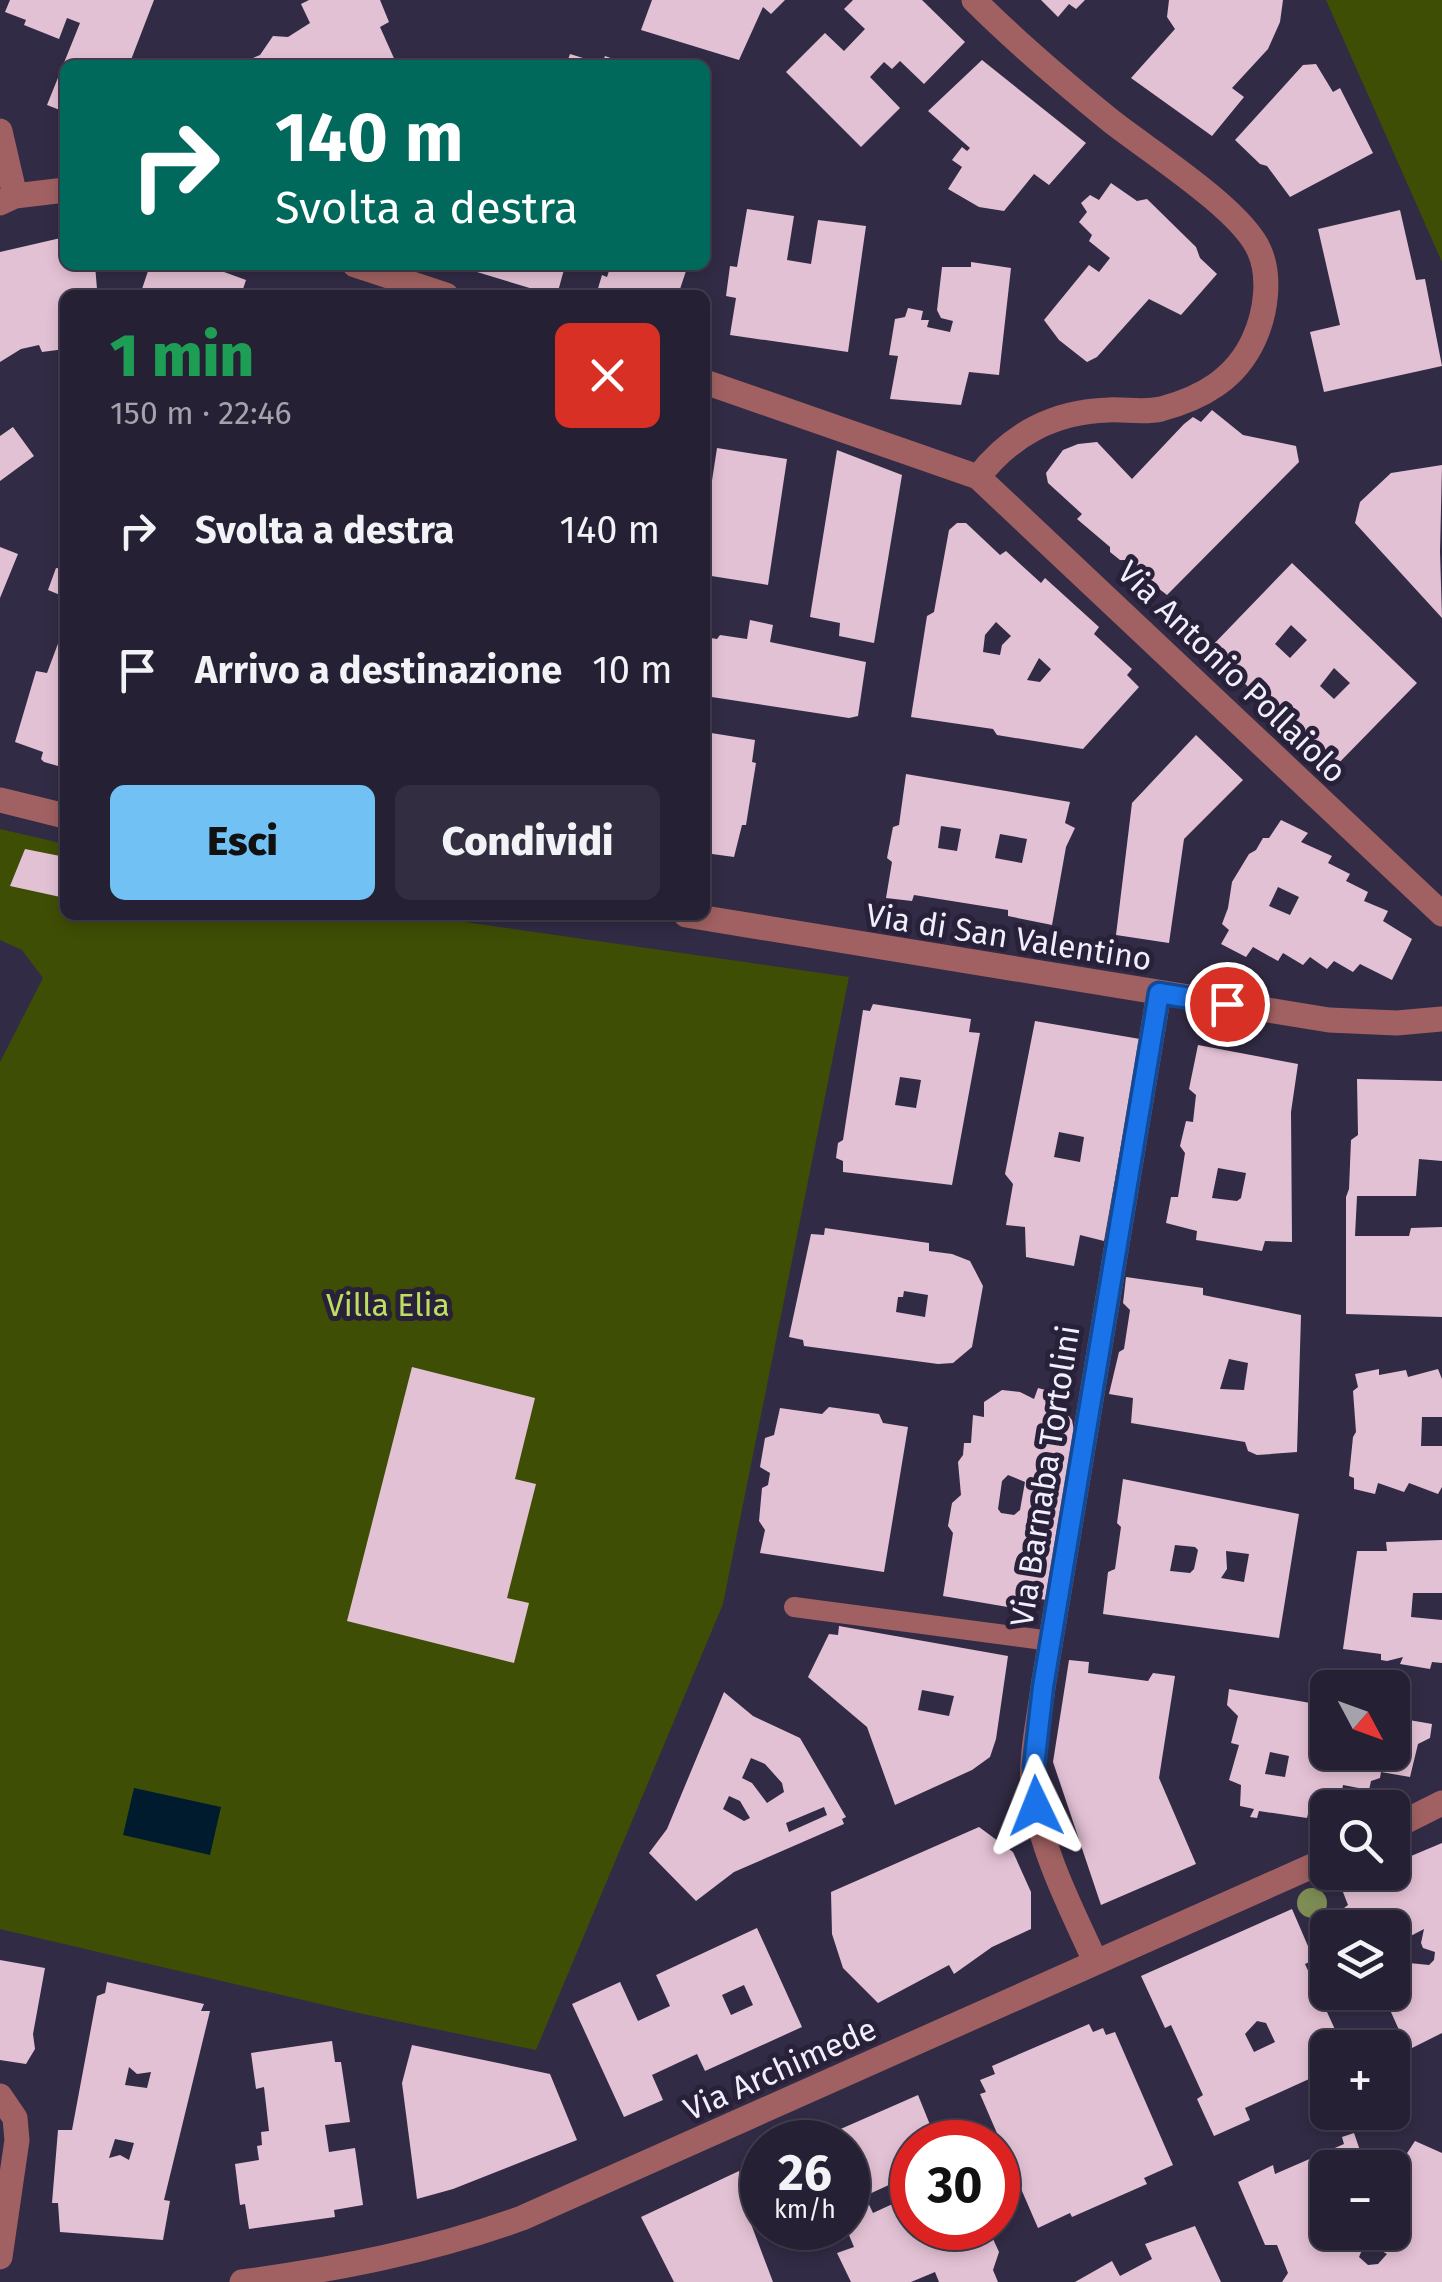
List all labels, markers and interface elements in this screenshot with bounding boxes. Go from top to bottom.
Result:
text: 140 m [275,96,464,180]
icon: right [110,100,240,230]
text: Svolta a destra [275,181,578,235]
text: 1 min [110,320,254,392]
button: close [555,323,660,428]
text: 150 m · 22:46 [110,394,292,432]
icon: right [110,503,165,558]
text: Svolta a destra [195,507,454,553]
text: 140 m [559,507,660,553]
street label: Via Antonio Pollaiolo [1110,553,1354,791]
icon: arrive [110,643,165,698]
text: Arrivo a destinazione [195,647,562,693]
text: 10 m [592,647,673,693]
button: Esci [110,785,375,900]
button: Condividi [395,785,660,900]
street label: Via di San Valentino [864,896,1154,978]
pin [1185,962,1270,1047]
icon: arrive [1200,977,1255,1032]
park label: Villa Elia [326,1286,450,1324]
street label: Via Barnaba Tortolini [1002,1323,1088,1629]
north arrow [1310,1670,1410,1770]
map controls [1310,1670,1410,2250]
position arrow [984,1754,1088,1858]
button: search [1310,1790,1410,1890]
button: layers [1310,1910,1410,2010]
street label: Via Archimede [678,2010,882,2128]
button: + [1310,2030,1410,2130]
speed limit sign: 30 [890,2120,1020,2250]
text: 26 [778,2143,832,2203]
button: − [1310,2150,1410,2250]
text: km/h [774,2195,836,2225]

